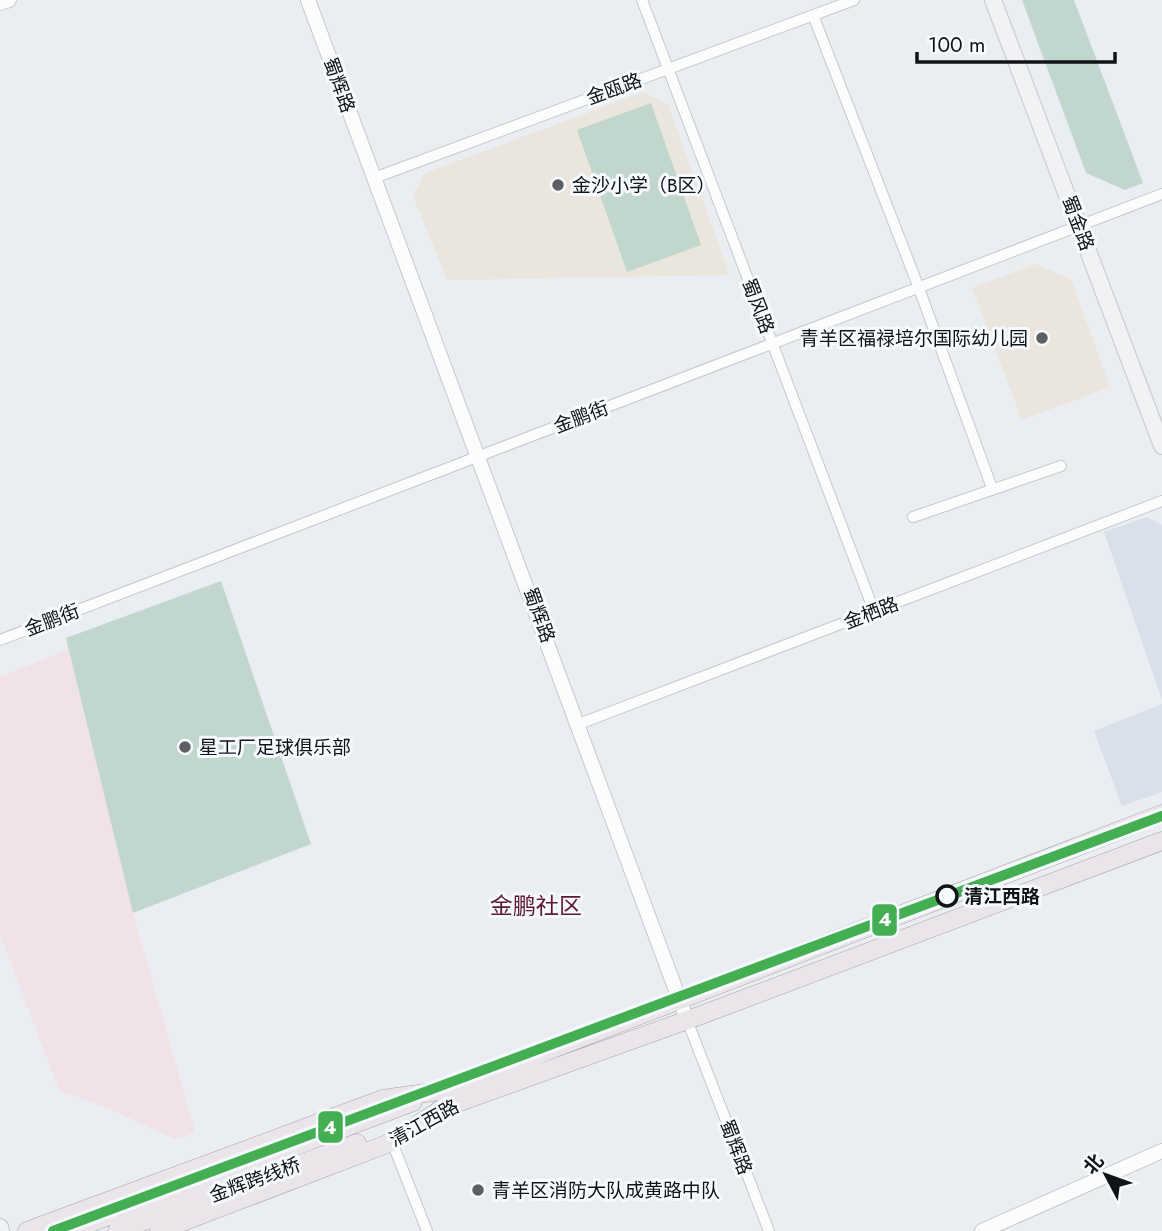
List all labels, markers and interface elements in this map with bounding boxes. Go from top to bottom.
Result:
scale bar [917,21,1115,65]
text: 100 m [928,30,985,60]
street label: 蜀辉路 [317,54,361,116]
street label: 金瓯路 [583,67,645,111]
place label: 金沙小学（B区） [572,172,716,199]
marker: 金沙小学（B区） [550,177,566,193]
street label: 蜀金路 [1055,192,1101,254]
street label: 蜀风路 [735,275,781,337]
place label: 青羊区福禄培尔国际幼儿园 [800,325,1028,352]
marker: 青羊区福禄培尔国际幼儿园 [1034,330,1050,346]
street label: 金鹏街 [550,394,612,440]
street label: 蜀辉路 [517,584,561,646]
street label: 金栖路 [840,590,902,636]
street label: 金鹏街 [21,597,83,643]
place label: 星工厂足球俱乐部 [199,734,351,761]
marker: 星工厂足球俱乐部 [177,739,193,755]
place label: 清江西路 [964,883,1040,910]
marker: 清江西路 [936,885,958,907]
district label: 金鹏社区 [490,889,582,923]
line badge: 4 [871,903,898,937]
text: 4 [878,906,892,933]
street label: 清江西路 [384,1093,464,1153]
line badge: 4 [317,1110,344,1144]
text: 4 [323,1114,337,1141]
street label: 蜀辉路 [713,1116,759,1178]
north arrow [1071,1140,1141,1210]
text: 北 [1077,1148,1110,1180]
street label: 金辉跨线桥 [206,1151,304,1209]
place label: 青羊区消防大队成黄路中队 [492,1177,720,1204]
marker: 青羊区消防大队成黄路中队 [470,1182,486,1198]

